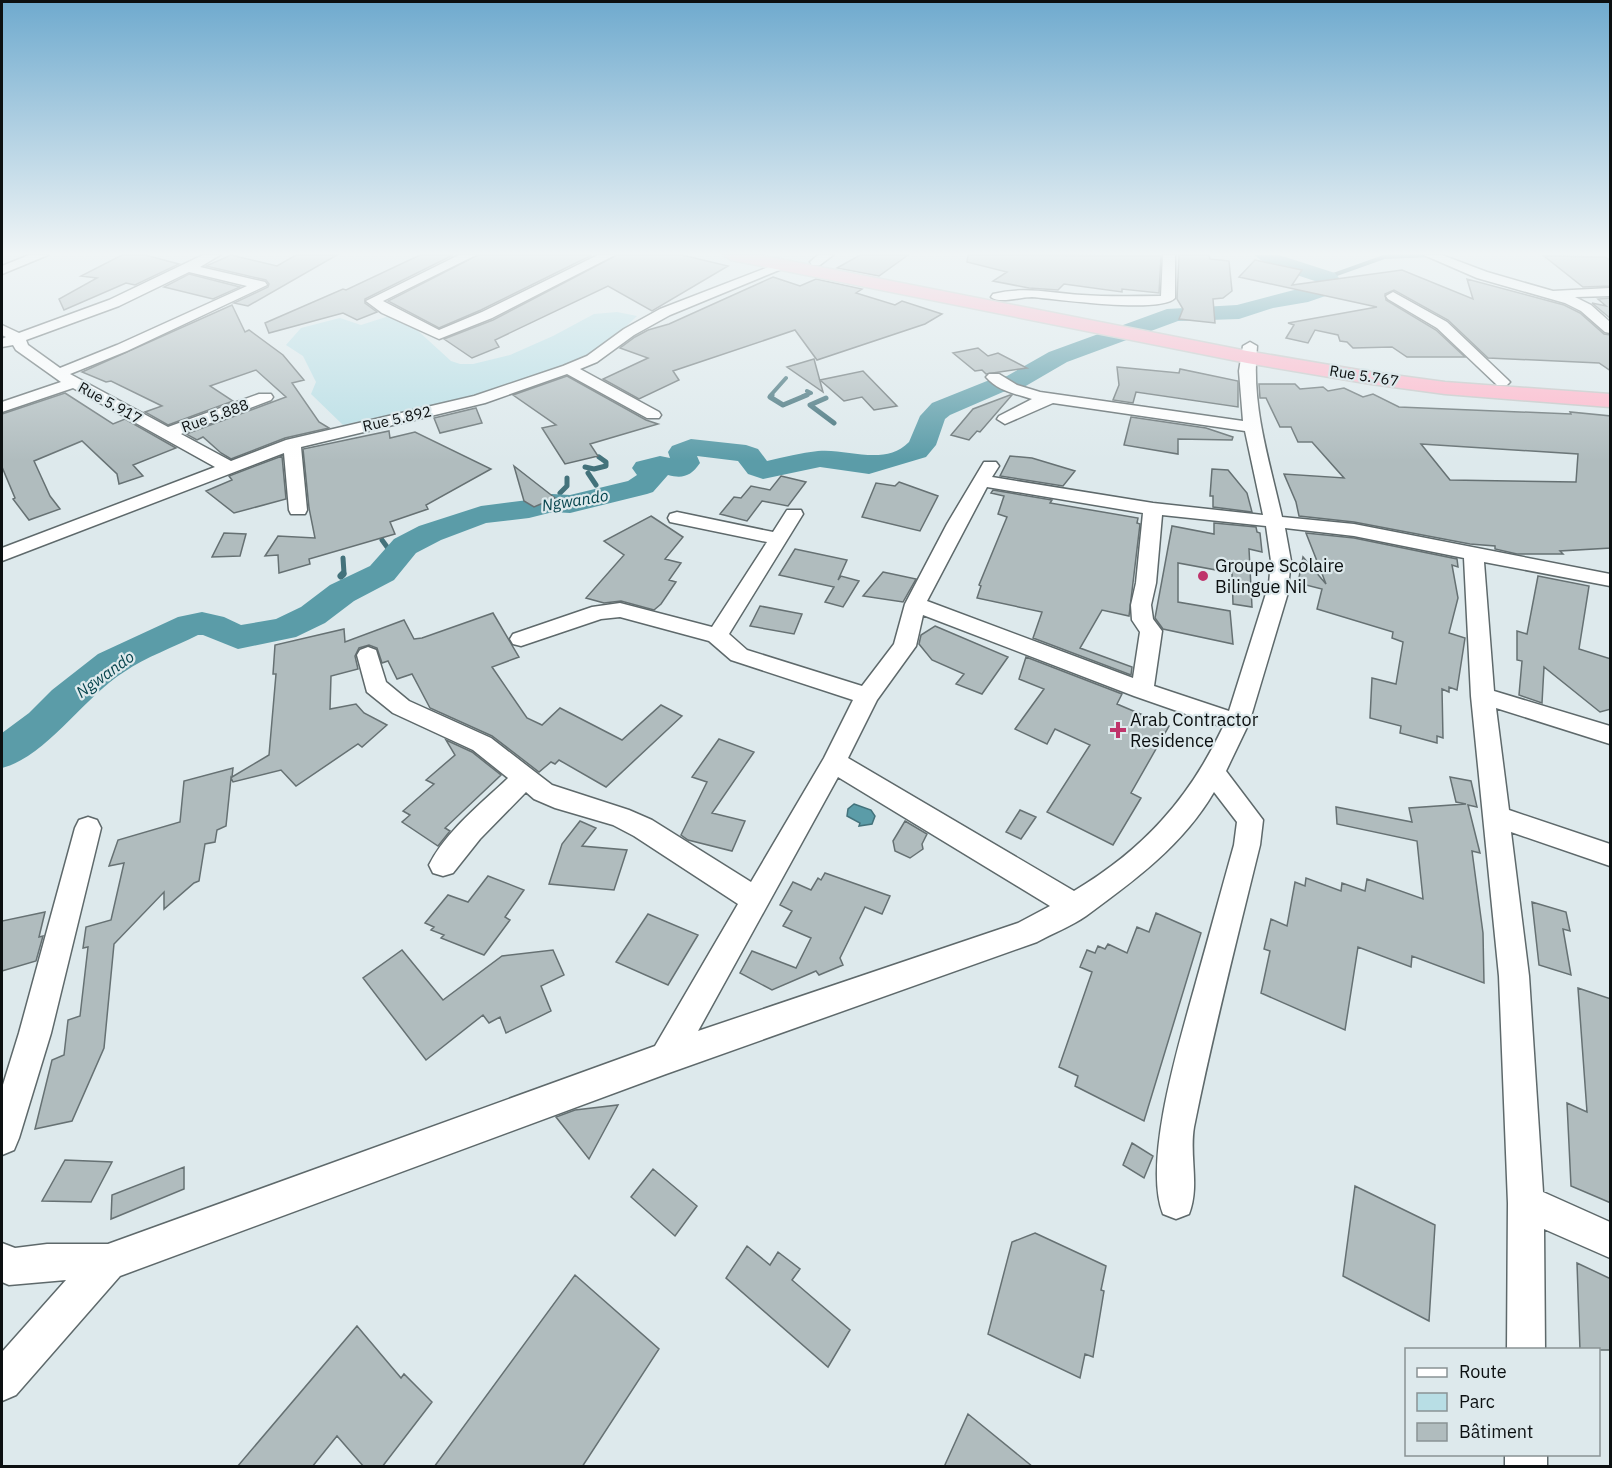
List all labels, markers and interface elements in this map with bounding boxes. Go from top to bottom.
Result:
street label: Rue 5.767 [1328,361,1400,390]
street label: Rue 5.917 [75,377,145,428]
street label: Rue 5.888 [179,395,251,436]
street label: Rue 5.892 [361,401,433,436]
water label: Ngwando [540,485,610,515]
place label: Groupe Scolaire Bilingue Nil [1215,554,1344,598]
marker: Groupe Scolaire Bilingue Nil [1196,569,1210,583]
water label: Ngwando [72,646,138,702]
place label: Arab Contractor Residence [1130,708,1259,752]
marker: Arab Contractor Residence [1111,723,1125,737]
legend [1405,1348,1600,1456]
text: Route [1459,1360,1507,1383]
text: Parc [1459,1390,1495,1413]
text: Bâtiment [1459,1420,1533,1443]

